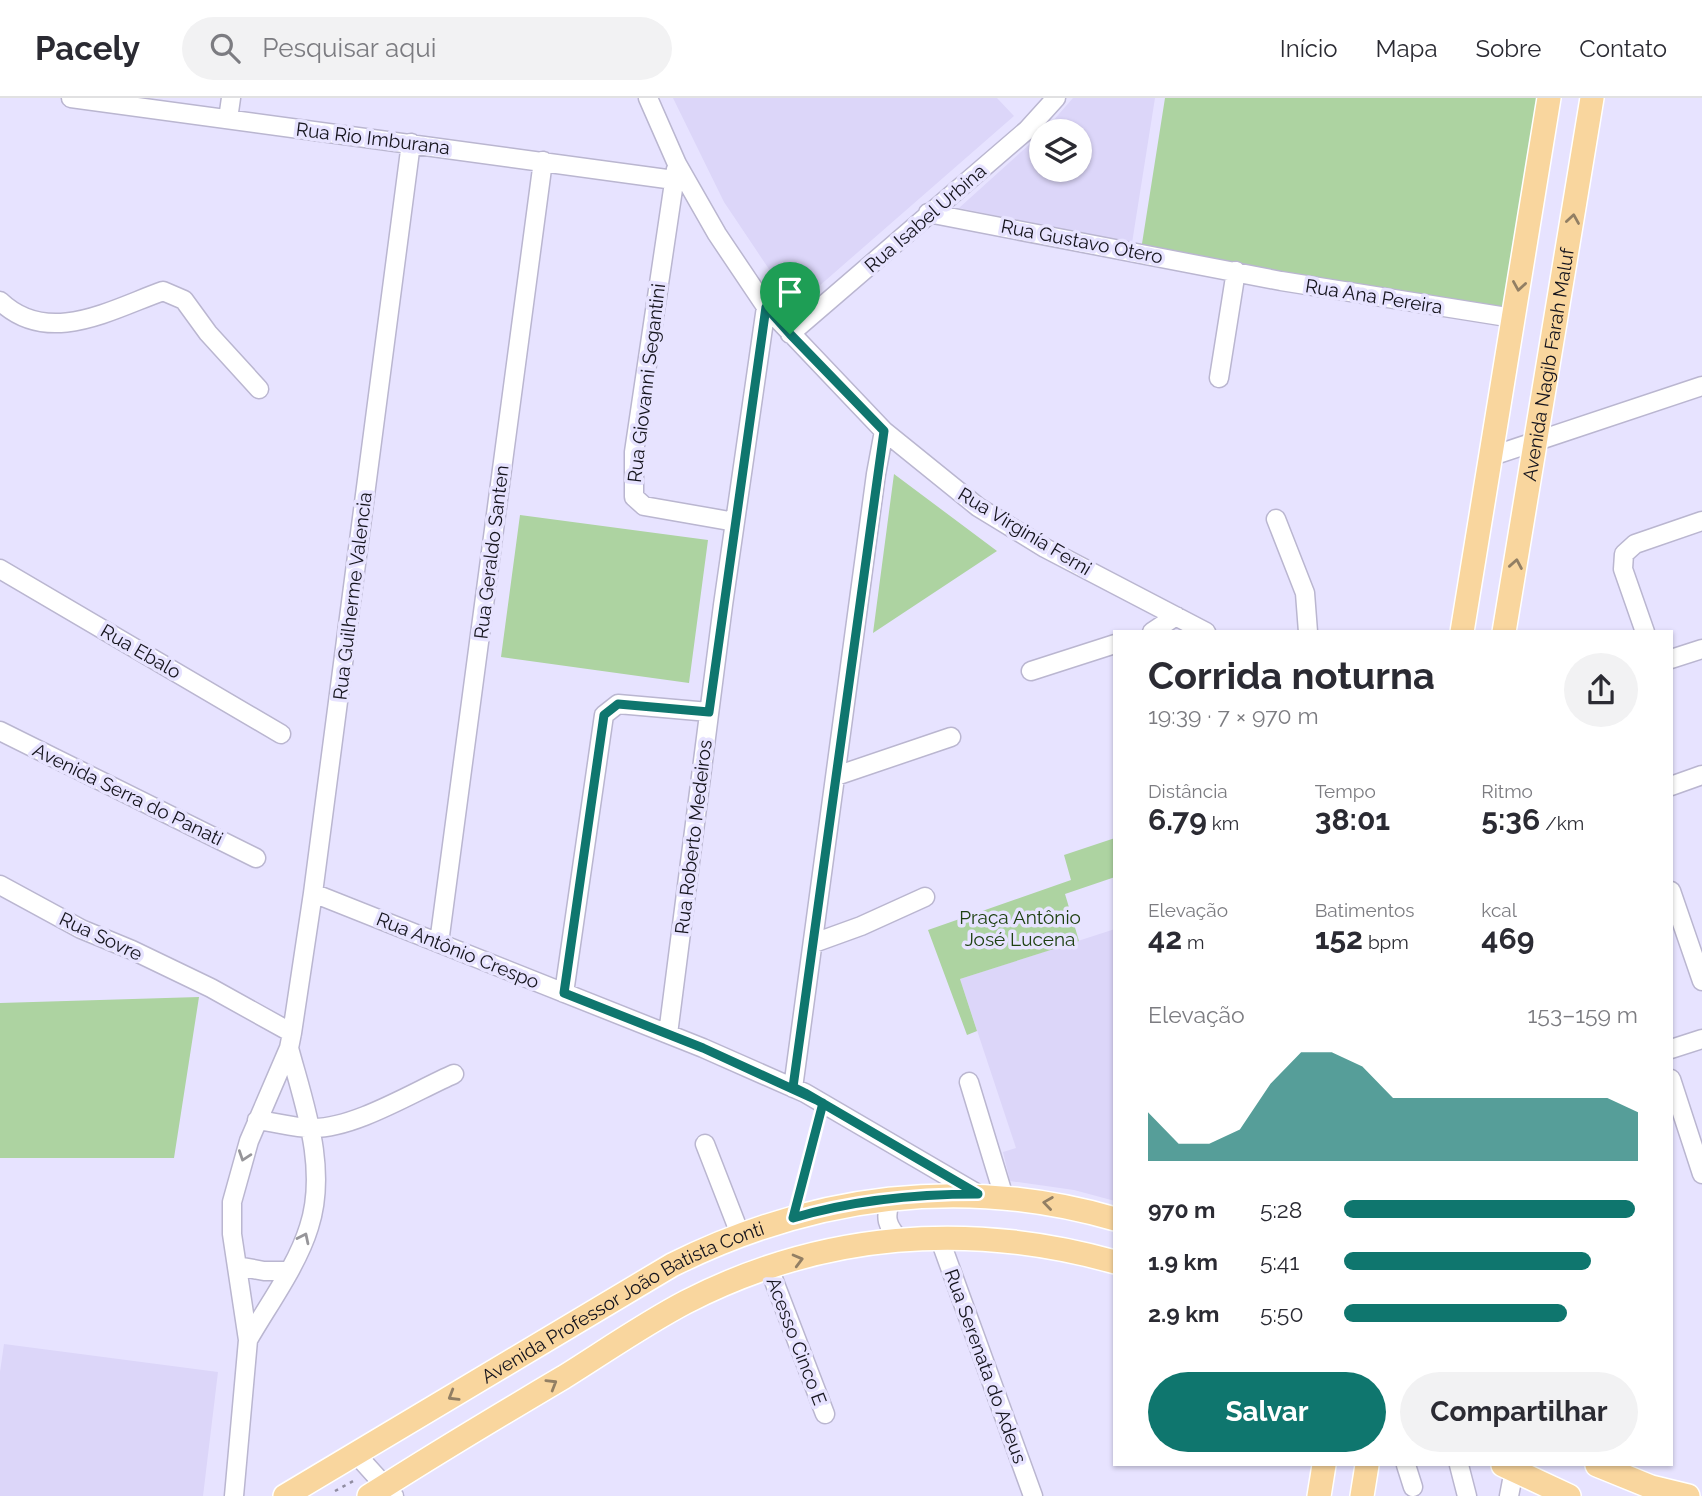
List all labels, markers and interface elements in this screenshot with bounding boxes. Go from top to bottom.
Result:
search box [182,17,672,80]
text: Pacely [35,29,140,68]
icon: search [206,29,244,67]
text: Pesquisar aqui [262,33,436,63]
text: Início [1280,34,1338,63]
text: Mapa [1376,34,1437,63]
text: Sobre [1475,34,1541,63]
text: Contato [1579,34,1667,63]
street label: Rua Rio Imburana [295,118,451,158]
map controls [1029,119,1092,182]
button: layers [1029,119,1092,182]
street label: Rua Isabel Urbina [860,159,990,277]
one-way arrow [1565,213,1580,225]
street label: Rua Gustavo Otero [999,215,1165,267]
street label: Avenida Nagib Farah Maluf [1518,246,1578,483]
pin [760,262,820,334]
icon: arrive [771,273,809,311]
street label: Rua Ana Pereira [1304,274,1444,318]
one-way arrow [1512,280,1527,292]
street label: Rua Giovanni Segantini [623,282,669,484]
street label: Rua Geraldo Santen [469,464,513,640]
street label: Rua Virginía Ferni [954,483,1096,579]
street label: Rua Guilherme Valencia [328,491,376,701]
one-way arrow [1508,559,1523,570]
street label: Rua Ebalo [97,619,185,683]
text: Corrida noturna [1148,653,1435,698]
button: share [1564,653,1638,727]
text: 19:39 · 7 × 970 m [1148,702,1319,729]
street label: Avenida Serra do Panati [29,738,227,850]
street label: Rua Roberto Medeiros [670,739,716,935]
text: Distância [1148,780,1228,802]
text: Tempo [1315,780,1376,802]
text: Ritmo [1481,780,1533,802]
text: 6.79 [1148,802,1207,837]
text: 38:01 [1315,802,1390,837]
text: 5:36 [1481,802,1540,837]
text: km [1207,812,1239,834]
text: /km [1540,812,1584,834]
text: Elevação [1148,899,1228,921]
text: Batimentos [1315,899,1414,921]
text: kcal [1481,899,1517,921]
park label: Praça Antônio José Lucena [959,906,1081,950]
street label: Rua Sovre [56,907,146,965]
street label: Rua Antônio Crespo [373,907,543,993]
text: 42 [1148,921,1182,956]
text: 152 [1315,921,1363,956]
text: 469 [1481,921,1534,956]
text: m [1182,931,1204,953]
text: bpm [1363,931,1409,953]
text: Elevação [1148,1001,1245,1028]
text: 153–159 m [1528,1001,1638,1028]
one-way arrow [238,1149,252,1161]
one-way arrow [1042,1196,1054,1211]
text: 970 m [1148,1196,1216,1223]
text: 5:28 [1260,1196,1302,1223]
street label: Avenida Professor João Batista Conti [477,1217,767,1387]
one-way arrow [296,1233,310,1245]
text: 1.9 km [1148,1248,1218,1275]
text: 5:41 [1260,1248,1299,1275]
one-way arrow [792,1253,804,1268]
street label: Rua Serenata do Adeus [941,1266,1031,1466]
street label: Acesso Cinco E [763,1274,831,1408]
text: 2.9 km [1148,1300,1219,1327]
text: 5:50 [1260,1300,1303,1327]
button: Salvar [1148,1372,1386,1452]
button: Compartilhar [1400,1372,1638,1452]
one-way arrow [545,1379,558,1392]
one-way arrow [447,1388,460,1401]

